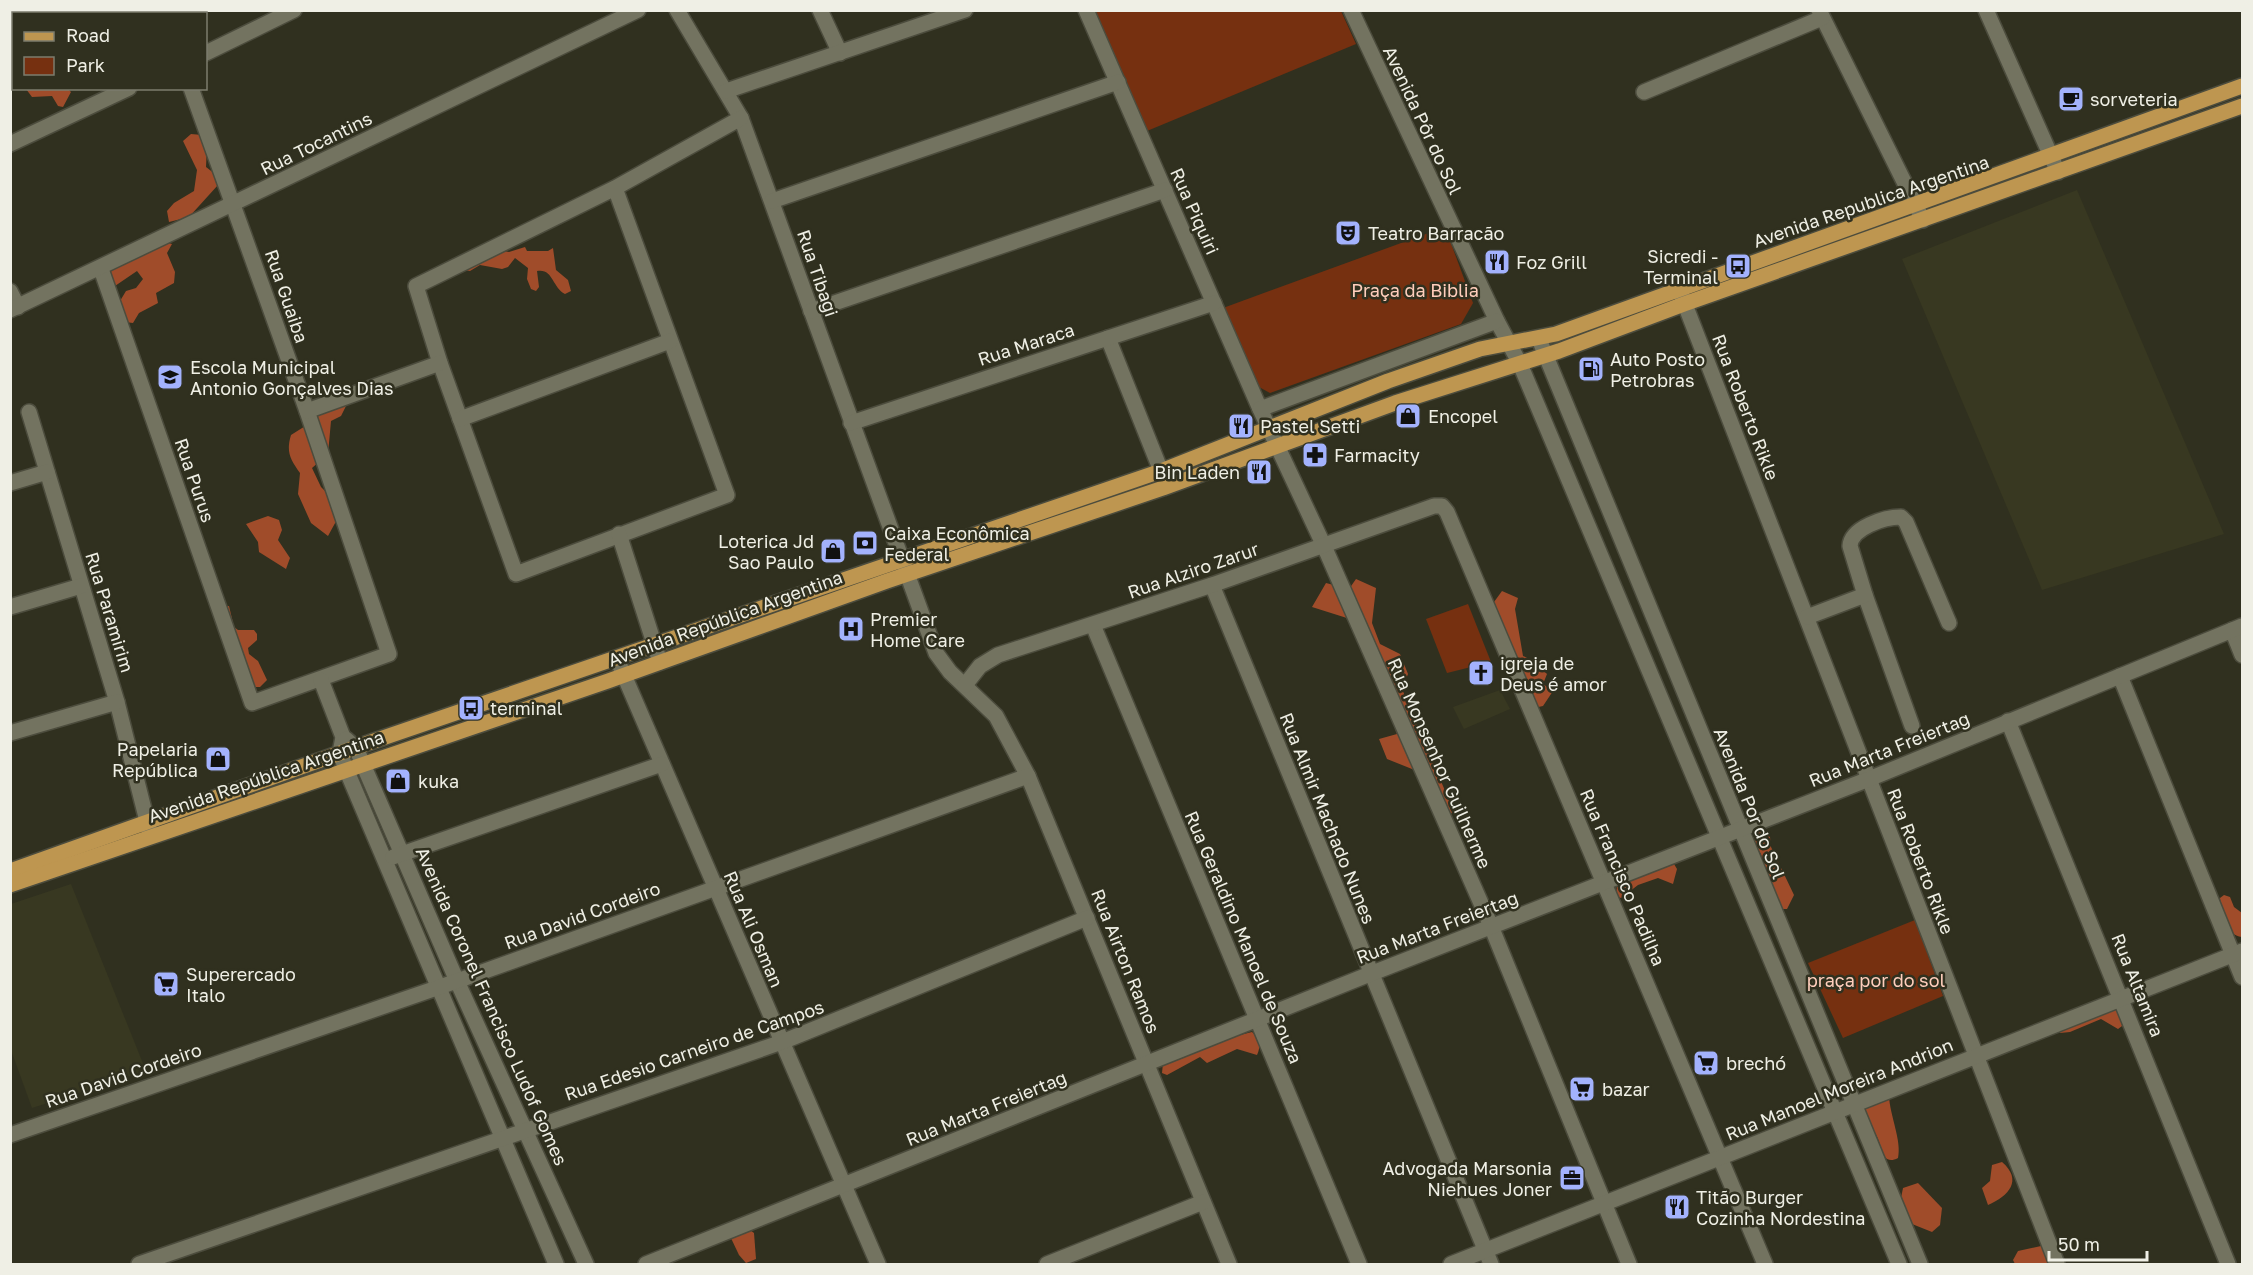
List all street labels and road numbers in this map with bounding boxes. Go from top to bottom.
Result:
street label: Avenida Pôr do Sol [1379,42,1467,198]
street label: Rua Tocantins [257,107,375,179]
street label: Avenida Republica Argentina [1750,150,1992,252]
street label: Rua Piquiri [1166,164,1224,258]
street label: Rua Tibagi [793,227,843,319]
street label: Rua Guaiba [261,246,313,346]
street label: Rua Maraca [975,318,1077,370]
street label: Rua Roberto Rikle [1708,331,1784,483]
street label: Rua Purus [170,435,220,525]
street label: Rua Alziro Zarur [1125,537,1261,603]
street label: Rua Paramirim [81,549,139,675]
street label: Avenida República Argentina [605,565,845,671]
street label: Rua Monsenhor Guilherme [1384,654,1496,872]
street label: Rua Marta Freiertag [1805,707,1973,791]
street label: Rua Almir Machado Nunes [1275,709,1381,927]
street label: Avenida Por do Sol [1710,724,1790,882]
street label: Avenida República Argentina [145,725,387,827]
street label: Rua Francisco Padilha [1576,785,1670,969]
street label: Rua Roberto Rikle [1883,785,1959,937]
street label: Rua Geraldino Manoel de Souza [1181,807,1307,1067]
street label: Avenida Coronel Francisco Ludof Gomes [412,843,572,1169]
street label: Rua Ali Osman [720,868,788,990]
street label: Rua David Cordeiro [501,877,663,953]
street label: Rua Airton Ramos [1087,886,1165,1036]
street label: Rua Marta Freiertag [1353,886,1521,968]
street label: Rua Altamira [2107,930,2169,1040]
street label: Rua Edesio Carneiro de Campos [561,995,827,1105]
street label: Rua Manoel Moreira Andrion [1722,1033,1956,1145]
street label: Rua David Cordeiro [42,1038,204,1112]
street label: Rua Marta Freiertag [902,1066,1070,1150]

